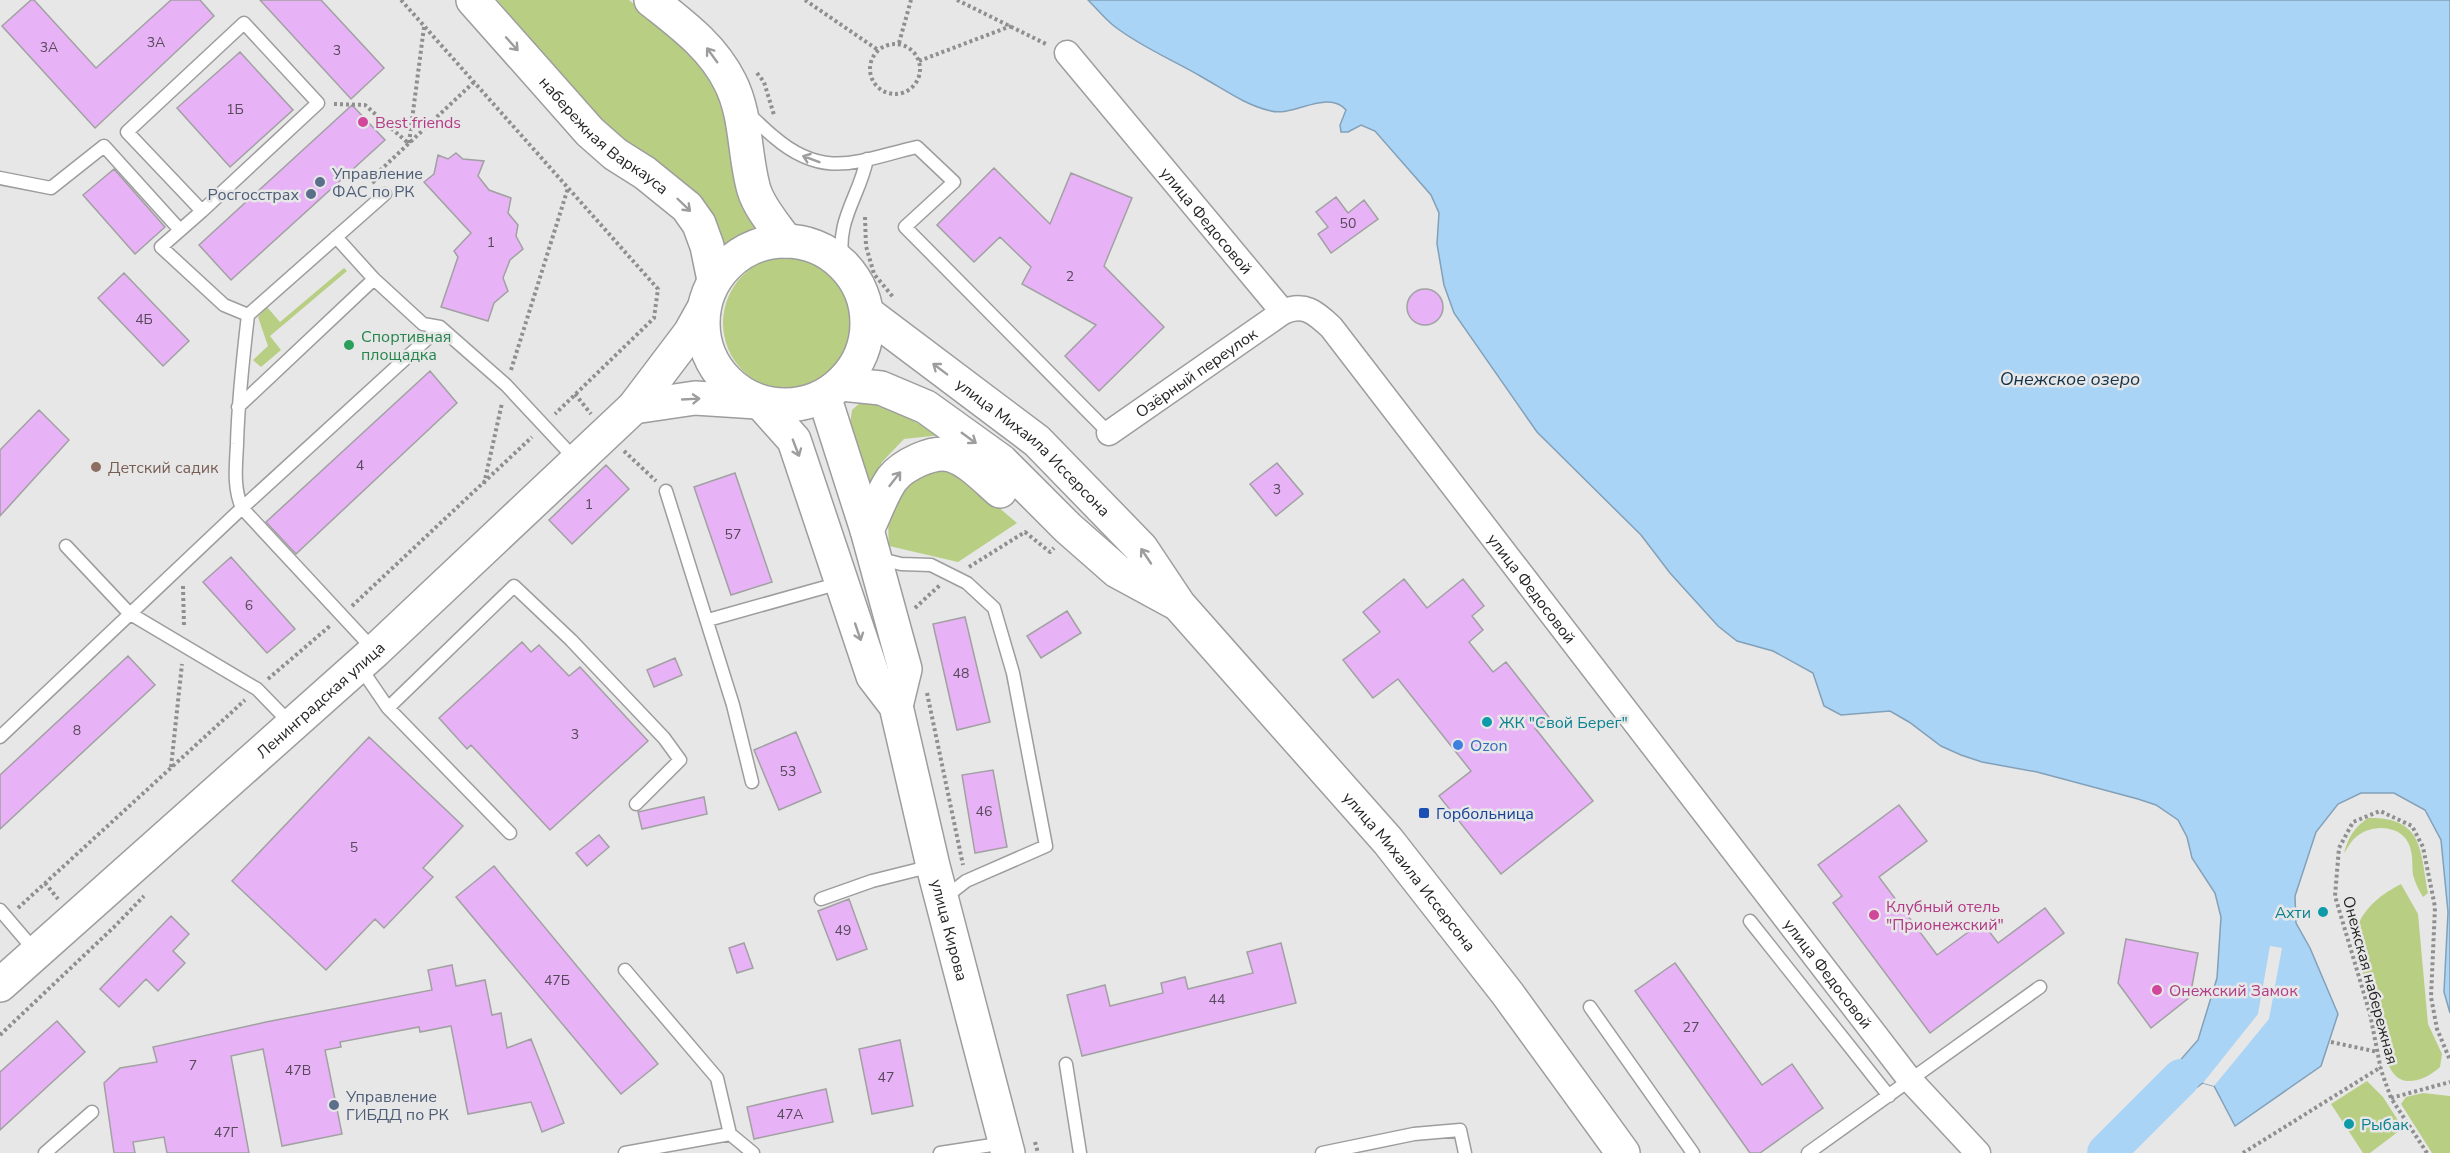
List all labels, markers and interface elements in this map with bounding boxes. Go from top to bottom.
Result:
house number: 3А [147,33,165,52]
one-way arrow [505,36,519,51]
house number: 3А [40,38,58,57]
house number: 3 [333,41,341,60]
one-way arrow [706,47,718,63]
street label: набережная Варкауса [534,72,673,200]
house number: 1Б [226,100,244,119]
place label: Best friends [375,112,461,134]
marker: Best friends [356,115,370,129]
one-way arrow [802,152,821,163]
place label: Управление ФАС по РК [331,163,423,203]
street label: улица Федосовой [1155,163,1257,279]
marker: Управление ФАС по РК [313,175,327,189]
place label: Росгосстрах [208,184,299,206]
marker: Росгосстрах [304,187,318,201]
one-way arrow [676,198,691,212]
house number: 50 [1340,214,1356,233]
house number: 1 [487,233,495,252]
house number: 2 [1066,267,1074,286]
house number: 4Б [135,310,153,329]
street label: Озёрный переулок [1131,323,1262,423]
place label: Спортивная площадка [361,326,452,366]
marker: Спортивная площадка [342,338,356,352]
one-way arrow [933,363,949,376]
water label: Онежское озеро [2000,367,2140,391]
street label: улица Михаила Иссерсона [951,374,1115,522]
one-way arrow [681,394,701,405]
one-way arrow [960,432,977,444]
one-way arrow [791,438,802,456]
house number: 4 [356,456,364,475]
place label: Детский садик [108,457,219,479]
marker: Детский садик [89,460,103,474]
one-way arrow [888,471,901,487]
house number: 3 [1273,480,1281,499]
house number: 1 [585,495,593,514]
house number: 57 [725,525,741,544]
street label: улица Федосовой [1482,529,1580,648]
one-way arrow [1140,548,1152,565]
house number: 6 [245,596,253,615]
one-way arrow [853,623,864,641]
street label: Ленинградская улица [252,637,390,764]
house number: 48 [953,664,969,683]
place label: ЖК "Свой Берег" [1499,712,1628,734]
marker: ЖК "Свой Берег" [1480,715,1494,729]
house number: 8 [73,721,81,740]
house number: 3 [571,725,579,744]
place label: Ozon [1470,735,1508,757]
marker: Ozon [1451,738,1465,752]
house number: 53 [780,762,796,781]
street label: улица Михаила Иссерсона [1337,787,1481,956]
house number: 46 [976,802,992,821]
place label: Горбольница [1436,803,1534,825]
marker: Горбольница [1417,806,1431,820]
house number: 5 [350,838,358,857]
street label: улица Кирова [925,877,973,983]
street label: Онежская набережная [2337,894,2403,1067]
place label: Клубный отель "Прионежский" [1886,896,2004,936]
place label: Ахти [2275,902,2311,924]
marker: Ахти [2316,905,2330,919]
marker: Клубный отель "Прионежский" [1867,908,1881,922]
street label: улица Федосовой [1778,915,1877,1034]
house number: 49 [835,921,851,940]
house number: 47Б [544,971,570,990]
place label: Онежский Замок [2169,980,2298,1002]
marker: Онежский Замок [2150,983,2164,997]
house number: 44 [1209,990,1225,1009]
house number: 27 [1683,1018,1699,1037]
house number: 7 [189,1056,197,1075]
house number: 47В [285,1061,311,1080]
house number: 47 [878,1068,894,1087]
place label: Управление ГИБДД по РК [345,1086,449,1126]
marker: Управление ГИБДД по РК [327,1098,341,1112]
house number: 47А [776,1105,804,1124]
place label: Рыбак [2361,1114,2409,1136]
marker: Рыбак [2342,1117,2356,1131]
house number: 47Г [214,1123,239,1142]

